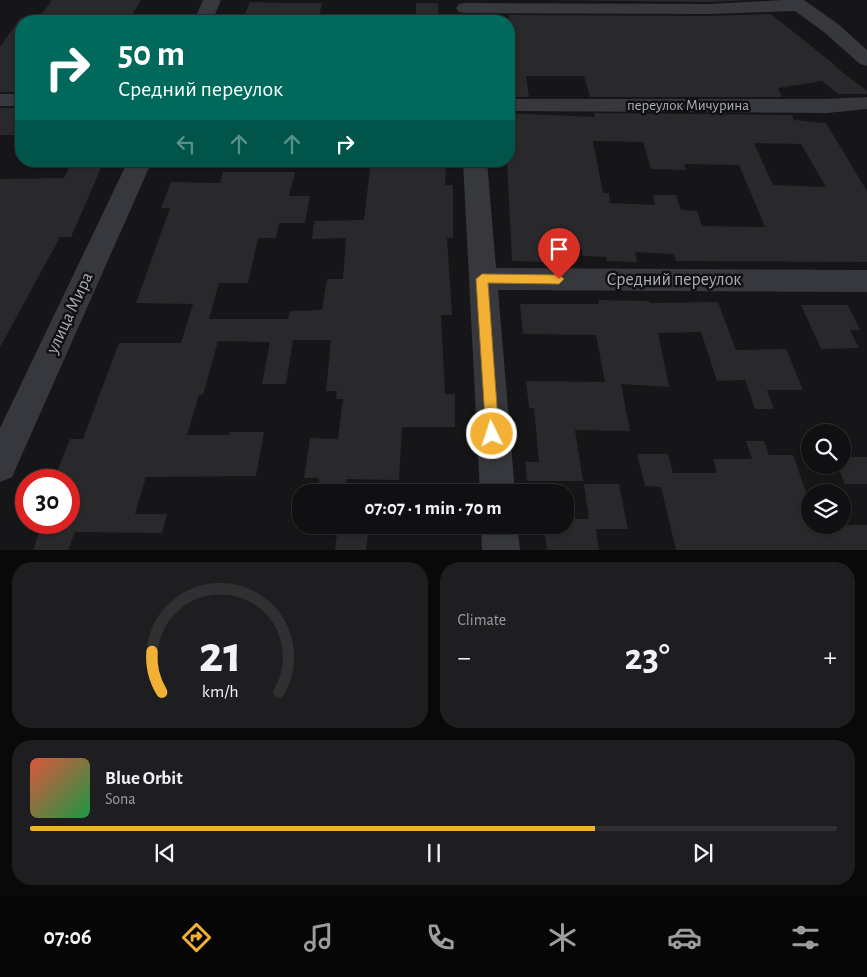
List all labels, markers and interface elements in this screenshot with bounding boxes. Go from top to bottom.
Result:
icon: right [35,35,100,100]
text: 50 m [118,37,185,72]
text: Средний переулок [118,78,283,100]
street label: переулок Мичурина [627,98,749,113]
icon: left [172,130,200,158]
icon: ahead [225,130,253,158]
icon: ahead [278,130,306,158]
icon: right [331,130,359,158]
pin [538,228,580,279]
icon: arrive [545,235,573,263]
street label: улица Мира [43,270,97,357]
street label: Средний переулок [606,271,742,289]
position arrow [465,407,517,459]
map controls [801,424,851,534]
button: search [801,424,851,474]
speed limit sign: 30 [15,469,80,534]
button: layers [801,484,851,534]
text: 07:07 · 1 min · 70 m [364,499,502,518]
text: Climate [458,612,506,628]
text: 21 [198,629,241,681]
text: 23° [625,639,670,677]
text: − [458,644,471,672]
text: + [824,644,837,672]
text: km/h [201,683,238,701]
text: Blue Orbit [105,769,183,788]
text: Sona [105,791,136,807]
icon: previous [151,839,179,867]
icon: pause [420,839,448,867]
icon: next [689,839,717,867]
icon: directions [179,920,214,955]
icon: music [301,920,336,955]
icon: phone [423,920,458,955]
icon: climate [545,920,580,955]
icon: car [667,920,702,955]
icon: filters [788,920,823,955]
text: 07:06 [43,926,92,948]

